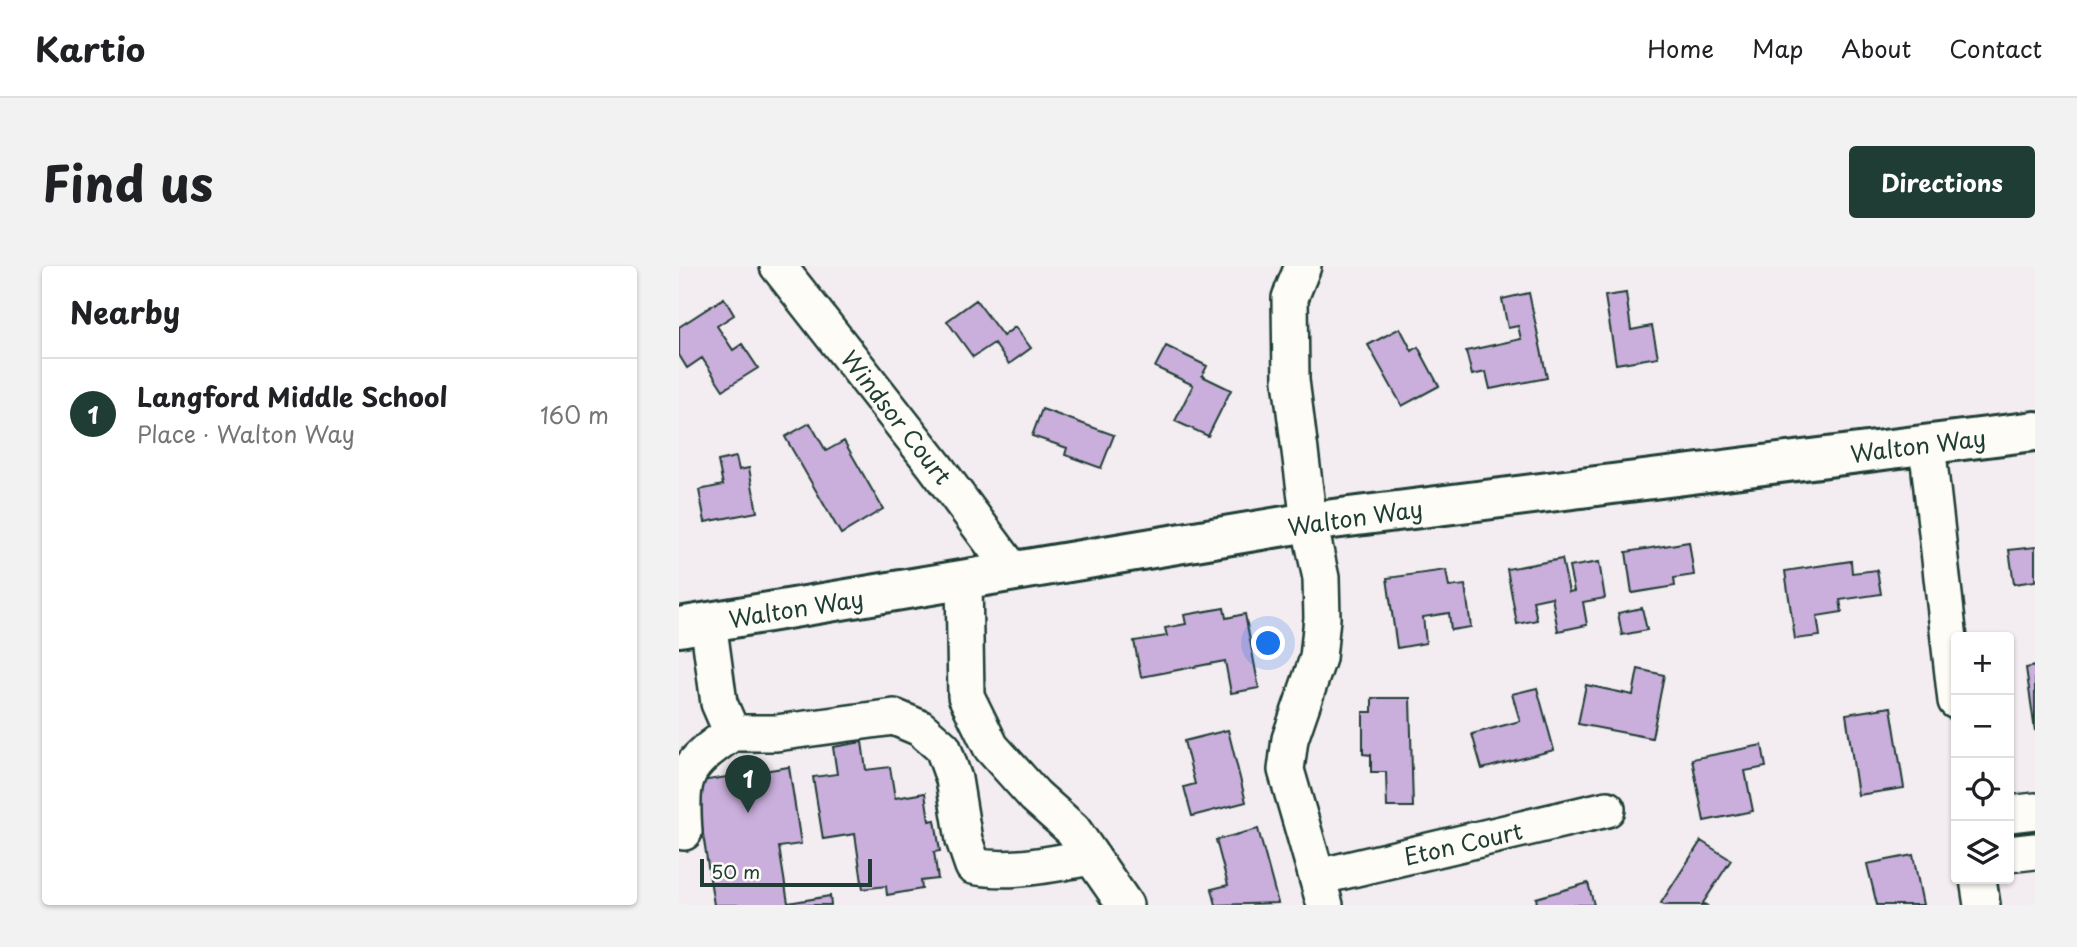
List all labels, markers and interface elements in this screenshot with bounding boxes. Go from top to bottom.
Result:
text: Kartio [35,23,145,73]
text: Home [1647,30,1714,66]
text: Map [1752,30,1803,66]
text: About [1841,30,1911,66]
text: Contact [1949,30,2042,66]
text: Find us [42,145,213,219]
button: Directions [1849,146,2035,218]
text: Nearby [70,289,180,334]
street label: Windsor Court [833,342,961,492]
text: Langford Middle School [137,377,447,416]
text: 1 [88,397,99,432]
text: 160 m [540,397,609,432]
text: Place · Walton Way [137,416,355,451]
street label: Walton Way [1848,419,1988,471]
street label: Walton Way [1285,490,1425,544]
street label: Walton Way [726,580,866,636]
your location [1251,626,1285,660]
map controls [1951,632,2014,884]
button: + [1951,632,2014,695]
button: − [1951,695,2014,758]
pin: 1 [725,755,771,813]
button: locate [1951,758,2014,821]
street label: Eton Court [1400,812,1526,874]
button: layers [1951,821,2014,884]
scale bar [700,856,871,888]
text: 50 m [711,857,760,885]

